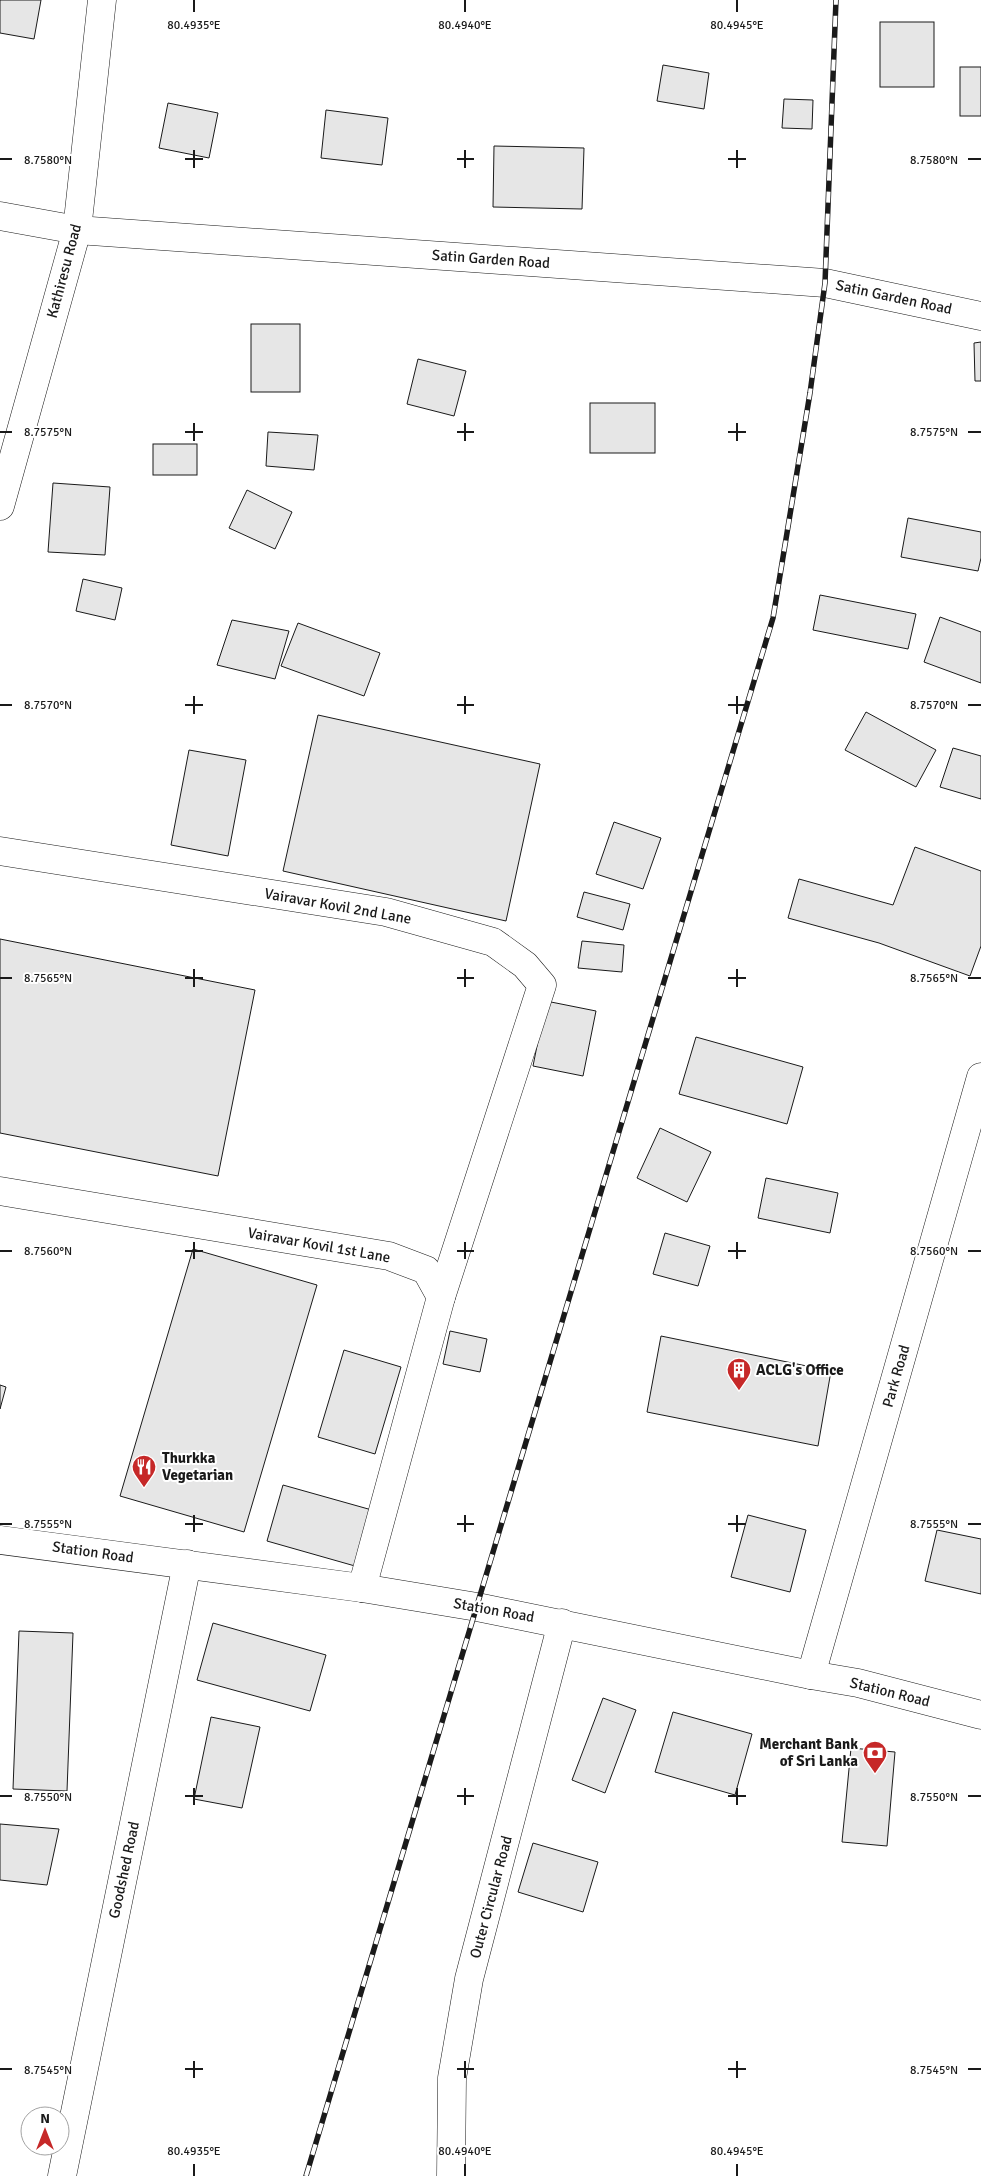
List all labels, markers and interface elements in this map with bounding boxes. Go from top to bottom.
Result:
text: 80.4935°E [167,18,221,33]
text: 80.4940°E [438,18,492,33]
text: 80.4945°E [710,18,764,33]
text: 8.7580°N [24,153,72,168]
text: 8.7580°N [910,153,958,168]
street label: Kathiresu Road [43,222,85,320]
street label: Satin Garden Road [431,246,551,272]
street label: Satin Garden Road [834,276,954,318]
text: 8.7575°N [24,425,72,440]
text: 8.7575°N [910,425,958,440]
text: 8.7570°N [24,698,72,713]
text: 8.7570°N [910,698,958,713]
street label: Vairavar Kovil 2nd Lane [263,884,413,928]
text: 8.7565°N [24,971,72,986]
text: 8.7565°N [910,971,958,986]
street label: Vairavar Kovil 1st Lane [246,1224,392,1266]
text: 8.7560°N [24,1244,72,1259]
text: 8.7560°N [910,1244,958,1259]
street label: Park Road [878,1343,914,1409]
building icon: ACLG's Office [726,1357,752,1391]
place label: ACLG's Office [756,1361,844,1379]
place label: Thurkka Vegetarian [162,1449,233,1484]
restaurant icon: Thurkka Vegetarian [131,1454,157,1488]
text: 8.7555°N [24,1517,72,1532]
text: 8.7555°N [910,1517,958,1532]
street label: Station Road [51,1537,135,1567]
street label: Station Road [452,1594,536,1626]
street label: Station Road [848,1673,932,1711]
place label: Merchant Bank of Sri Lanka [759,1735,858,1770]
bank icon: Merchant Bank of Sri Lanka [862,1740,888,1774]
text: 8.7550°N [24,1790,72,1805]
text: 8.7550°N [910,1790,958,1805]
street label: Goodshed Road [105,1820,143,1920]
street label: Outer Circular Road [466,1834,516,1960]
text: 8.7545°N [24,2063,72,2078]
text: 8.7545°N [910,2063,958,2078]
north arrow [20,2106,70,2156]
text: N [40,2110,50,2127]
text: 80.4935°E [167,2144,221,2159]
text: 80.4940°E [438,2144,492,2159]
text: 80.4945°E [710,2144,764,2159]

